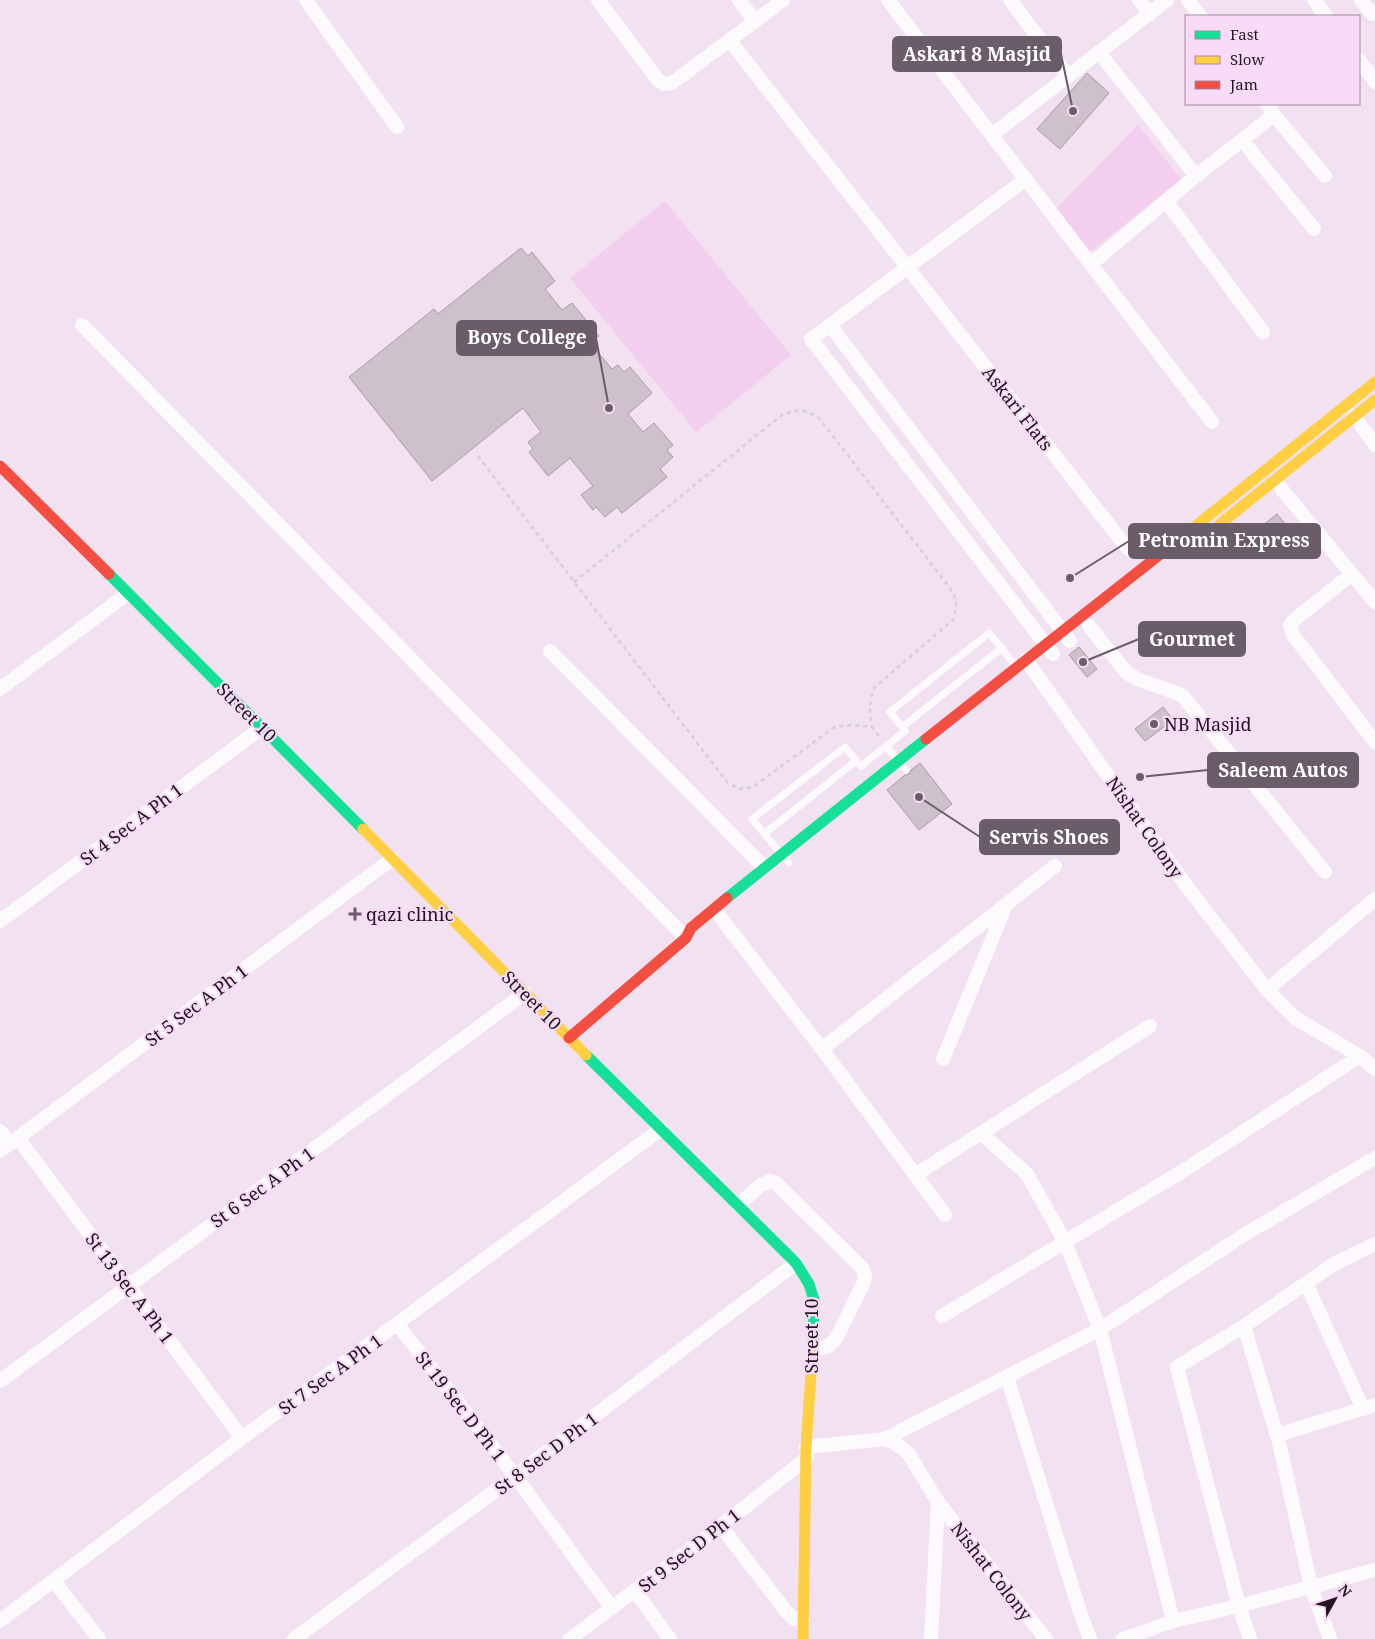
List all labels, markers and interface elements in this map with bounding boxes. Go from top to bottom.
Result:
legend [1185,15,1360,105]
text: Fast [1230,24,1259,44]
callout: Askari 8 Masjid [893,37,1061,71]
text: Askari 8 Masjid [903,41,1052,67]
text: Slow [1230,49,1264,69]
text: Jam [1229,74,1258,94]
callout: Boys College [457,321,596,355]
text: Boys College [467,324,587,350]
street label: Askari Flats [977,361,1059,455]
callout: Petromin Express [1129,524,1320,558]
text: Petromin Express [1138,527,1310,553]
callout: Gourmet [1139,622,1245,656]
text: Gourmet [1149,626,1235,652]
street label: Street 10 [212,677,282,747]
place label: NB Masjid [1164,712,1252,736]
marker: NB Masjid [1148,718,1160,730]
callout: Saleem Autos [1208,753,1358,787]
text: Saleem Autos [1218,757,1348,783]
street label: Nishat Colony [1101,771,1189,883]
street label: St 4 Sec A Ph 1 [75,777,187,871]
callout: Servis Shoes [980,820,1119,854]
text: Servis Shoes [989,824,1109,850]
place label: qazi clinic [366,902,453,926]
marker: qazi clinic [348,907,362,921]
street label: St 5 Sec A Ph 1 [140,958,252,1052]
street label: Street 10 [497,965,567,1035]
street label: St 6 Sec A Ph 1 [205,1141,319,1233]
street label: St 13 Sec A Ph 1 [80,1228,180,1348]
street label: Street 10 [799,1298,823,1374]
street label: St 7 Sec A Ph 1 [273,1328,387,1420]
street label: St 19 Sec D Ph 1 [410,1346,512,1466]
street label: St 8 Sec D Ph 1 [490,1406,602,1500]
street label: St 9 Sec D Ph 1 [633,1503,745,1597]
street label: Nishat Colony [946,1517,1039,1626]
north arrow [1310,1574,1360,1624]
text: N [1335,1580,1356,1601]

